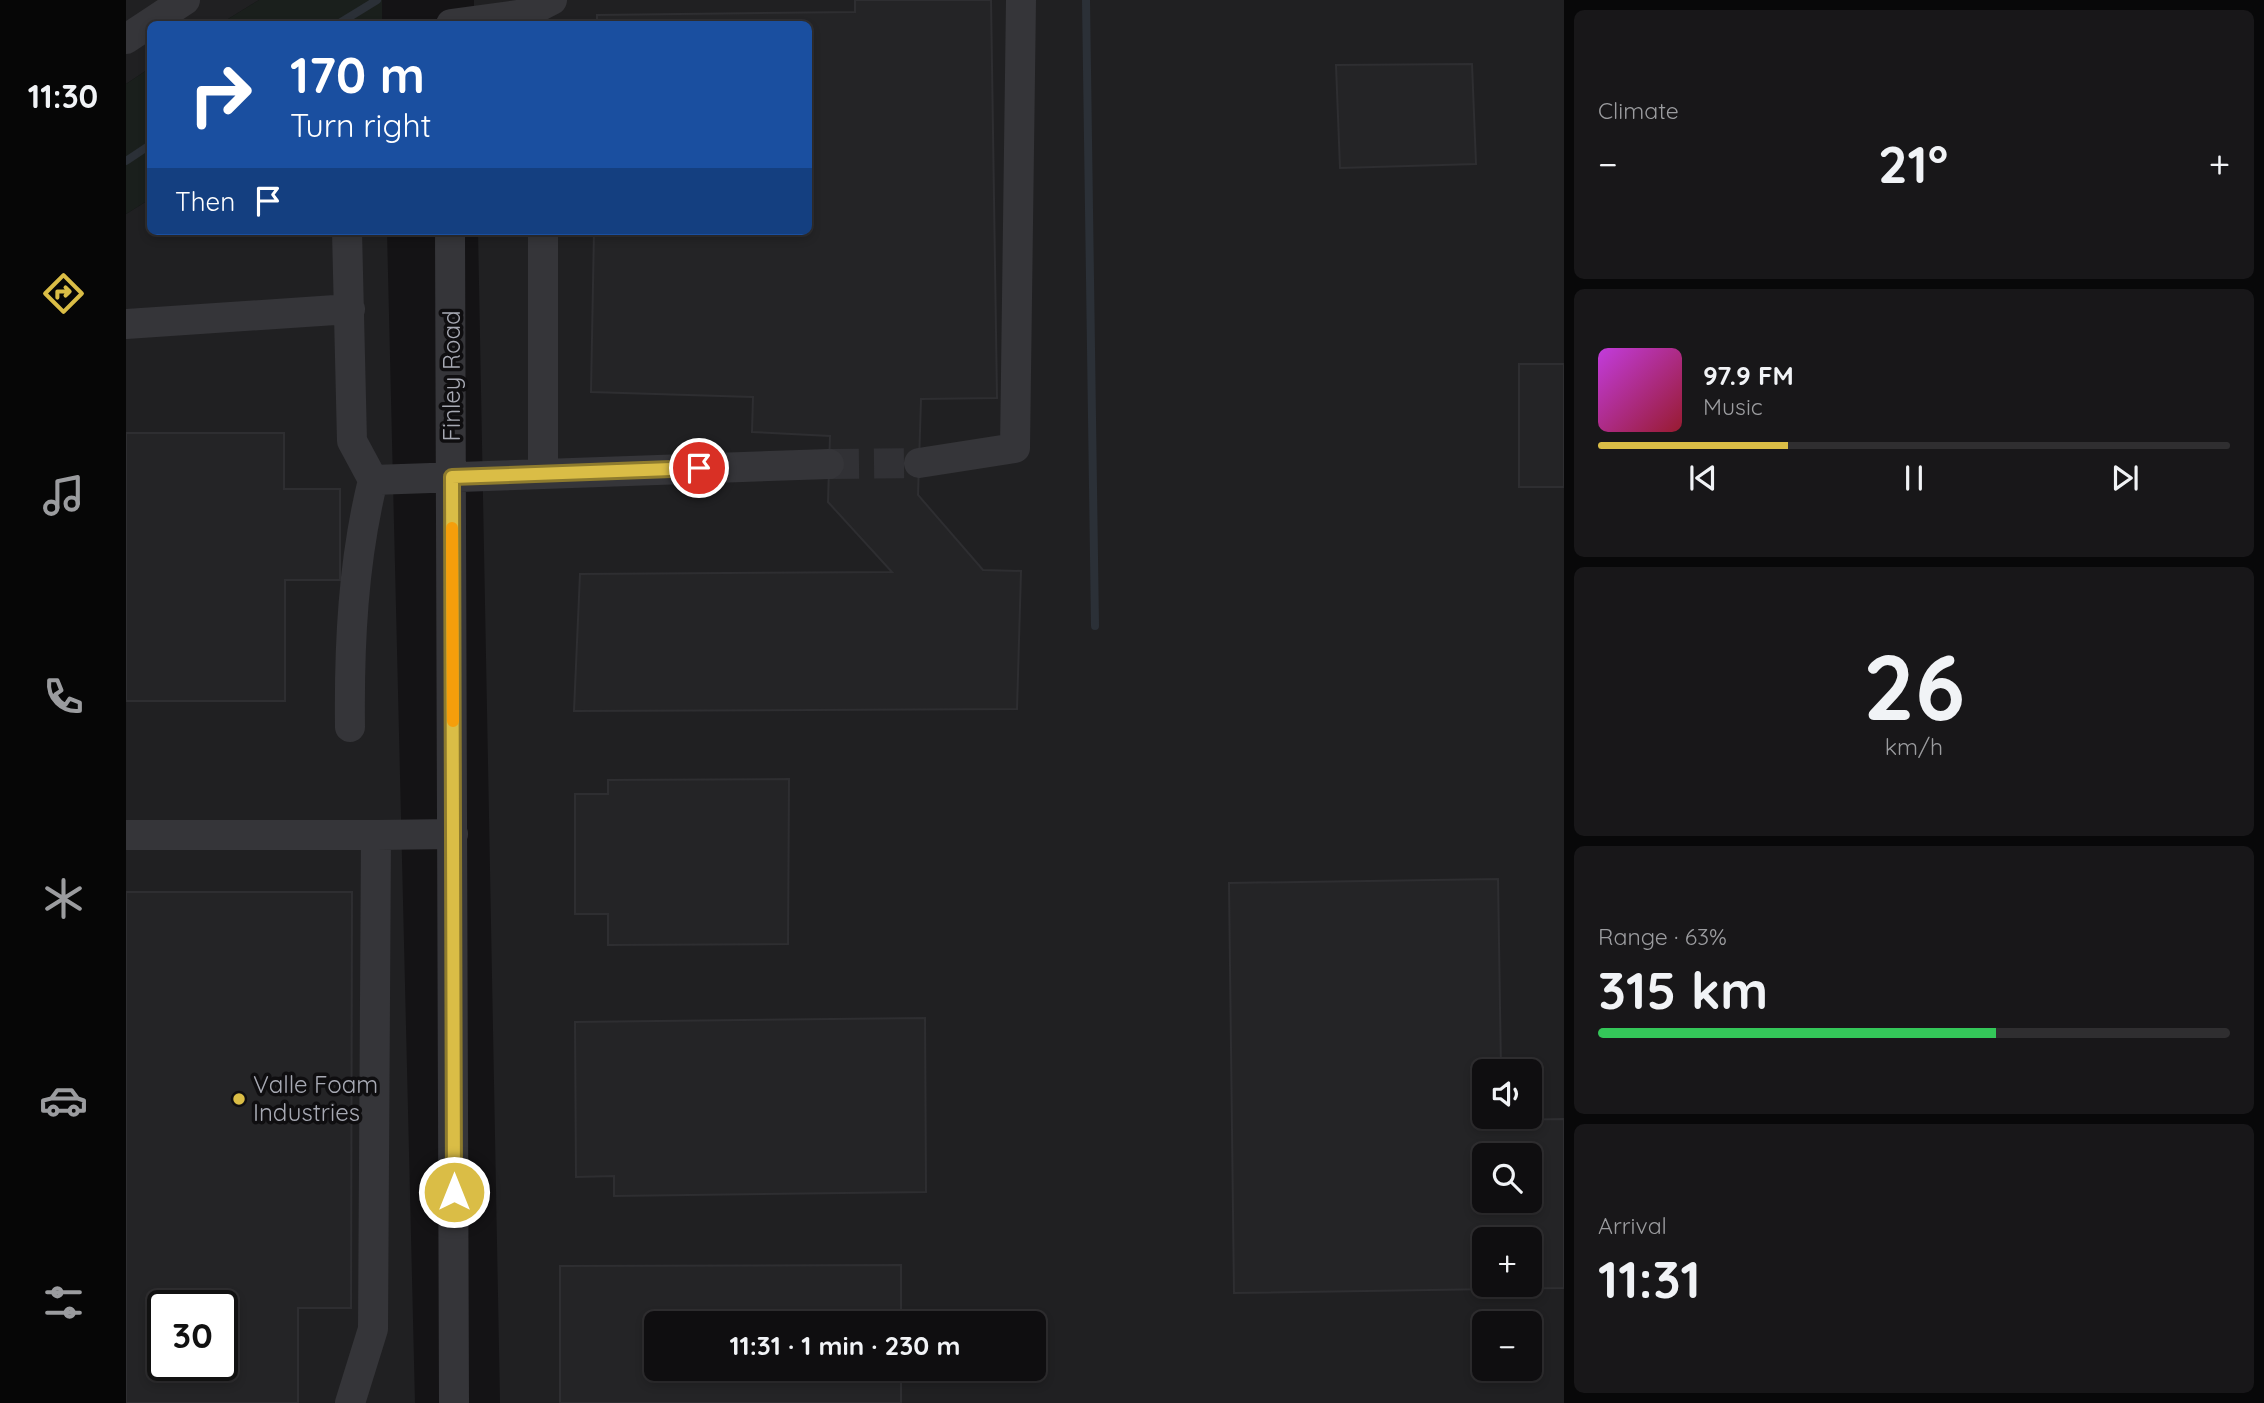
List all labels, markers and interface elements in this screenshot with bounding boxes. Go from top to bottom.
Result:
text: 170 m [290,44,425,105]
icon: right [175,49,266,140]
text: 11:30 [28,76,98,116]
text: Climate [1598,96,1679,125]
text: Turn right [290,105,431,145]
text: 21° [1878,131,1948,196]
text: − [1598,140,1618,188]
text: + [2209,140,2230,188]
icon: arrive [249,182,287,220]
text: Then [175,185,235,218]
icon: directions [39,269,88,318]
street label: Finley Road [436,310,466,442]
text: 97.9 FM [1703,359,1794,392]
text: Music [1703,392,1763,421]
pin [669,438,729,498]
icon: arrive [680,449,718,487]
icon: previous [1684,459,1722,497]
icon: pause [1895,459,1933,497]
icon: next [2106,459,2144,497]
icon: music [39,471,88,520]
text: 26 [1863,629,1965,743]
icon: phone [39,672,88,721]
text: km/h [1885,732,1943,761]
icon: climate [39,874,88,923]
text: Range · 63% [1598,922,1727,951]
text: 315 km [1598,957,1768,1022]
map controls [1472,1059,1542,1381]
button: sound [1472,1059,1542,1129]
place label: Valle Foam Industries [253,1069,378,1127]
icon: car [39,1076,88,1125]
marker: Valle Foam Industries [231,1091,247,1107]
button: search [1472,1143,1542,1213]
position arrow [417,1155,491,1229]
text: Arrival [1598,1211,1667,1240]
button: + [1472,1227,1542,1297]
text: 11:31 [1598,1246,1701,1311]
icon: filters [39,1278,88,1327]
speed limit sign: 30 [147,1290,238,1381]
button: − [1472,1311,1542,1381]
text: 11:31 · 1 min · 230 m [729,1329,961,1362]

